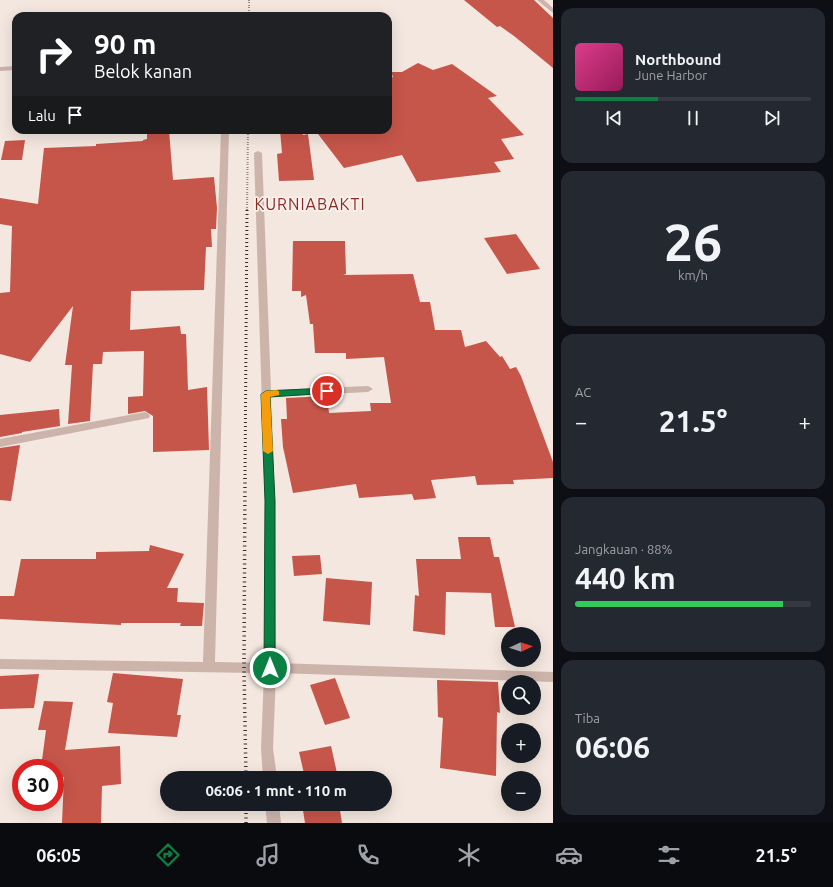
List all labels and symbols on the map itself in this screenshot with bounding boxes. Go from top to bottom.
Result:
district label: KURNIABAKTI [254,195,366,213]
pin [310,374,344,408]
north arrow [501,627,541,667]
position arrow [249,647,291,689]
speed limit sign: 30 [12,759,64,811]

